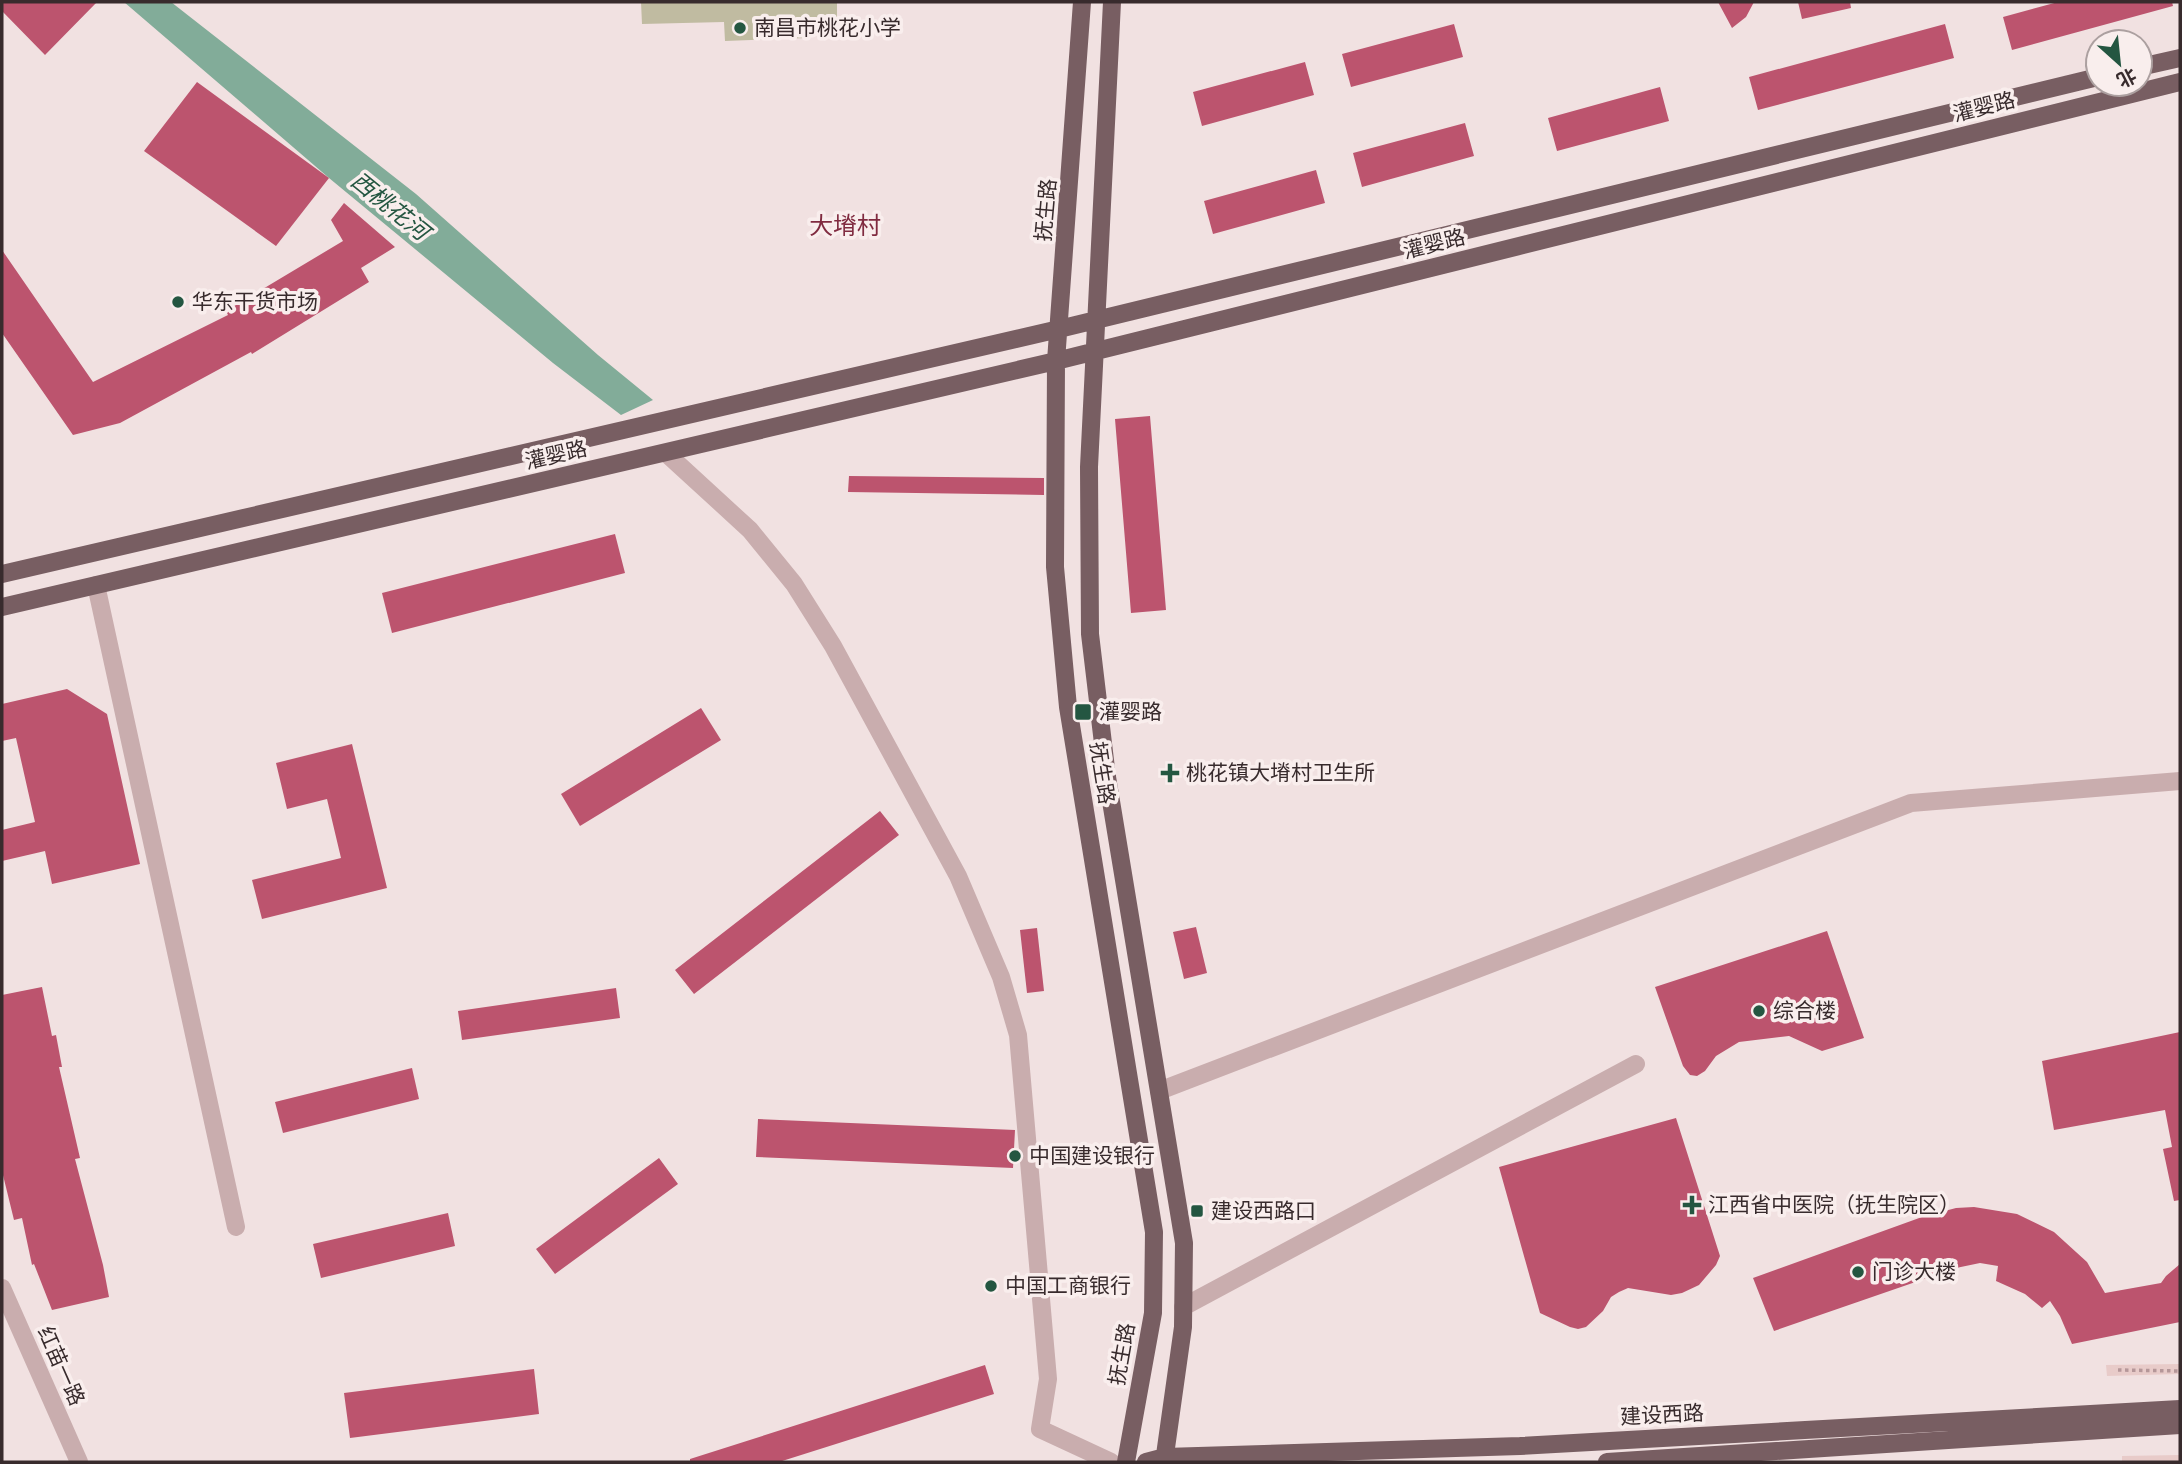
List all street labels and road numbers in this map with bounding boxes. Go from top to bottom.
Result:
street label: 灌婴路 [1950,86,2017,125]
street label: 抚生路 [1029,177,1060,242]
street label: 灌婴路 [1400,223,1467,262]
street label: 灌婴路 [522,434,589,473]
street label: 抚生路 [1086,740,1121,806]
street label: 抚生路 [1103,1321,1138,1387]
street label: 红苗一路 [34,1322,91,1409]
street label: 建设西路 [1619,1399,1705,1428]

